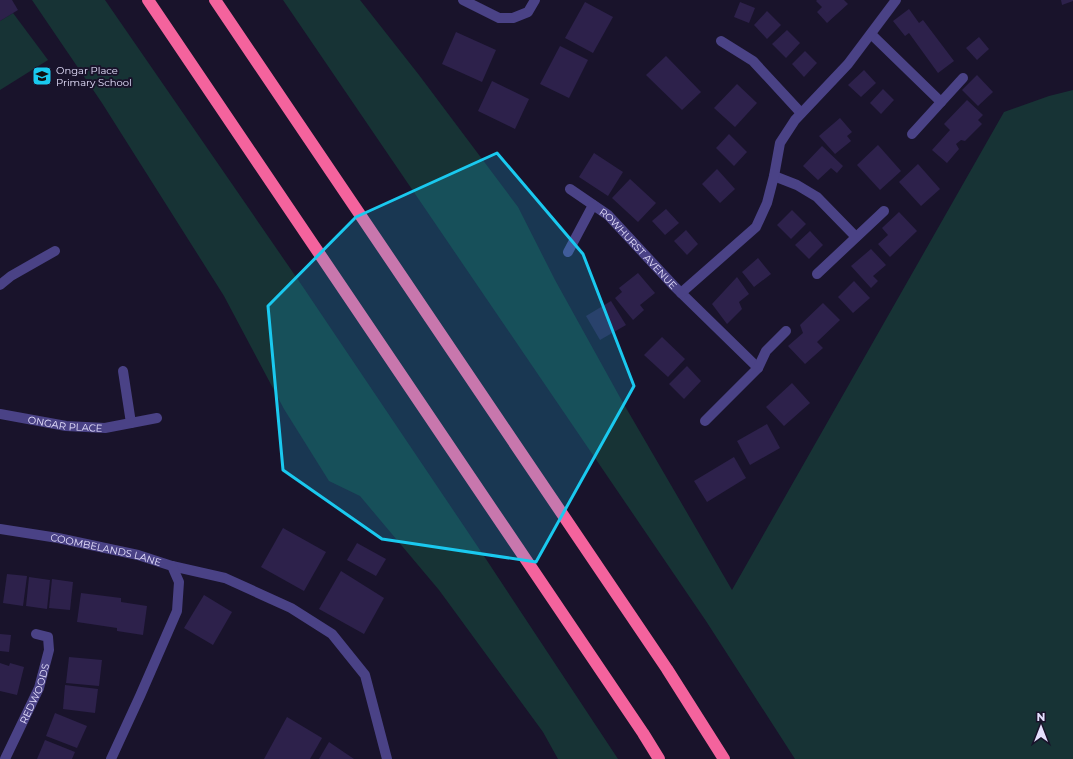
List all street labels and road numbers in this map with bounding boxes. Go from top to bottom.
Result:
street label: ROWHURST AVENUE [597,205,680,292]
street label: ONGAR PLACE [27,413,103,434]
street label: COOMBELANDS LANE [50,530,163,569]
street label: REDWOODS [16,662,52,726]

